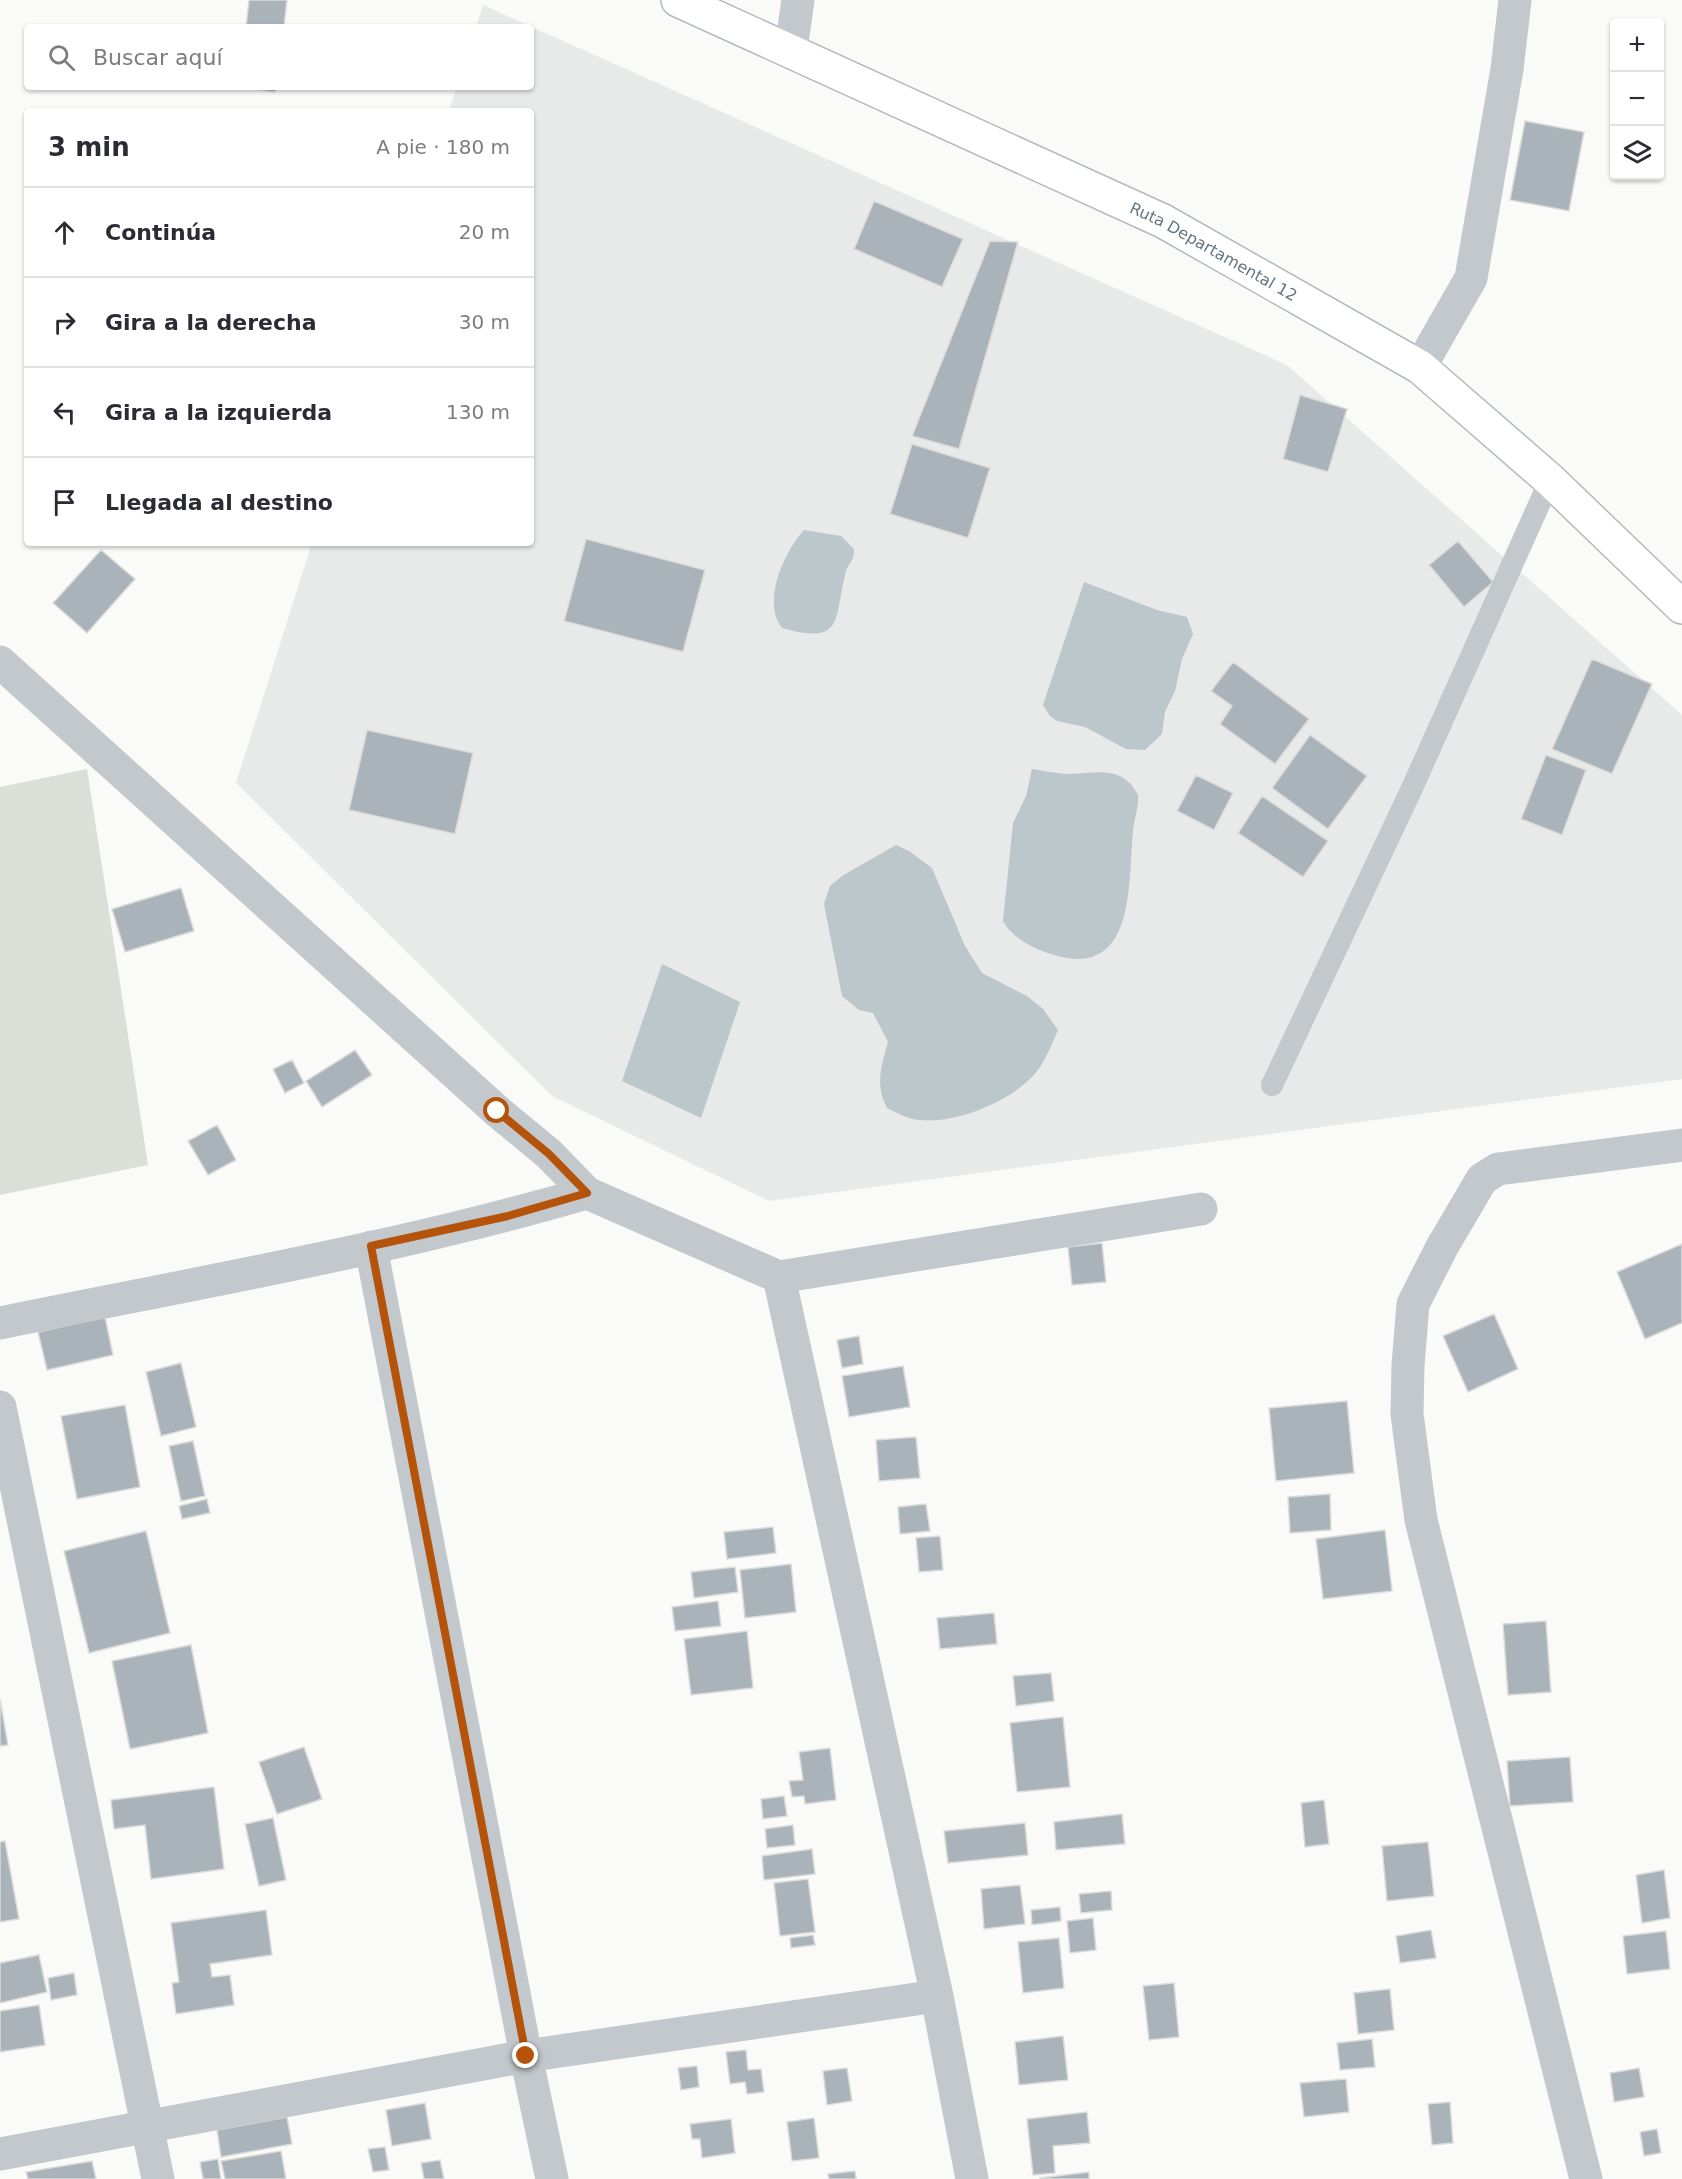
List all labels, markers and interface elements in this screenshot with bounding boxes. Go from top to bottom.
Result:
map controls [1610,18,1664,180]
button: + [1610,18,1664,72]
search box [24,24,534,90]
icon: search [45,41,78,74]
text: Buscar aquí [93,45,223,70]
button: − [1610,72,1664,126]
button: layers [1610,126,1664,180]
text: 3 min [48,132,130,162]
text: A pie · 180 m [376,135,510,159]
street label: Ruta Departamental 12 [1127,198,1301,305]
icon: ahead [48,216,81,249]
text: Continúa [105,220,216,245]
text: 20 m [459,220,510,244]
icon: right [48,306,81,339]
text: Gira a la derecha [105,310,317,335]
text: 30 m [459,310,510,334]
icon: left [48,396,81,429]
text: Gira a la izquierda [105,400,332,425]
text: 130 m [446,400,510,424]
icon: arrive [48,486,81,519]
text: Llegada al destino [105,490,333,515]
route start [483,1097,509,1123]
route end [512,2042,538,2068]

